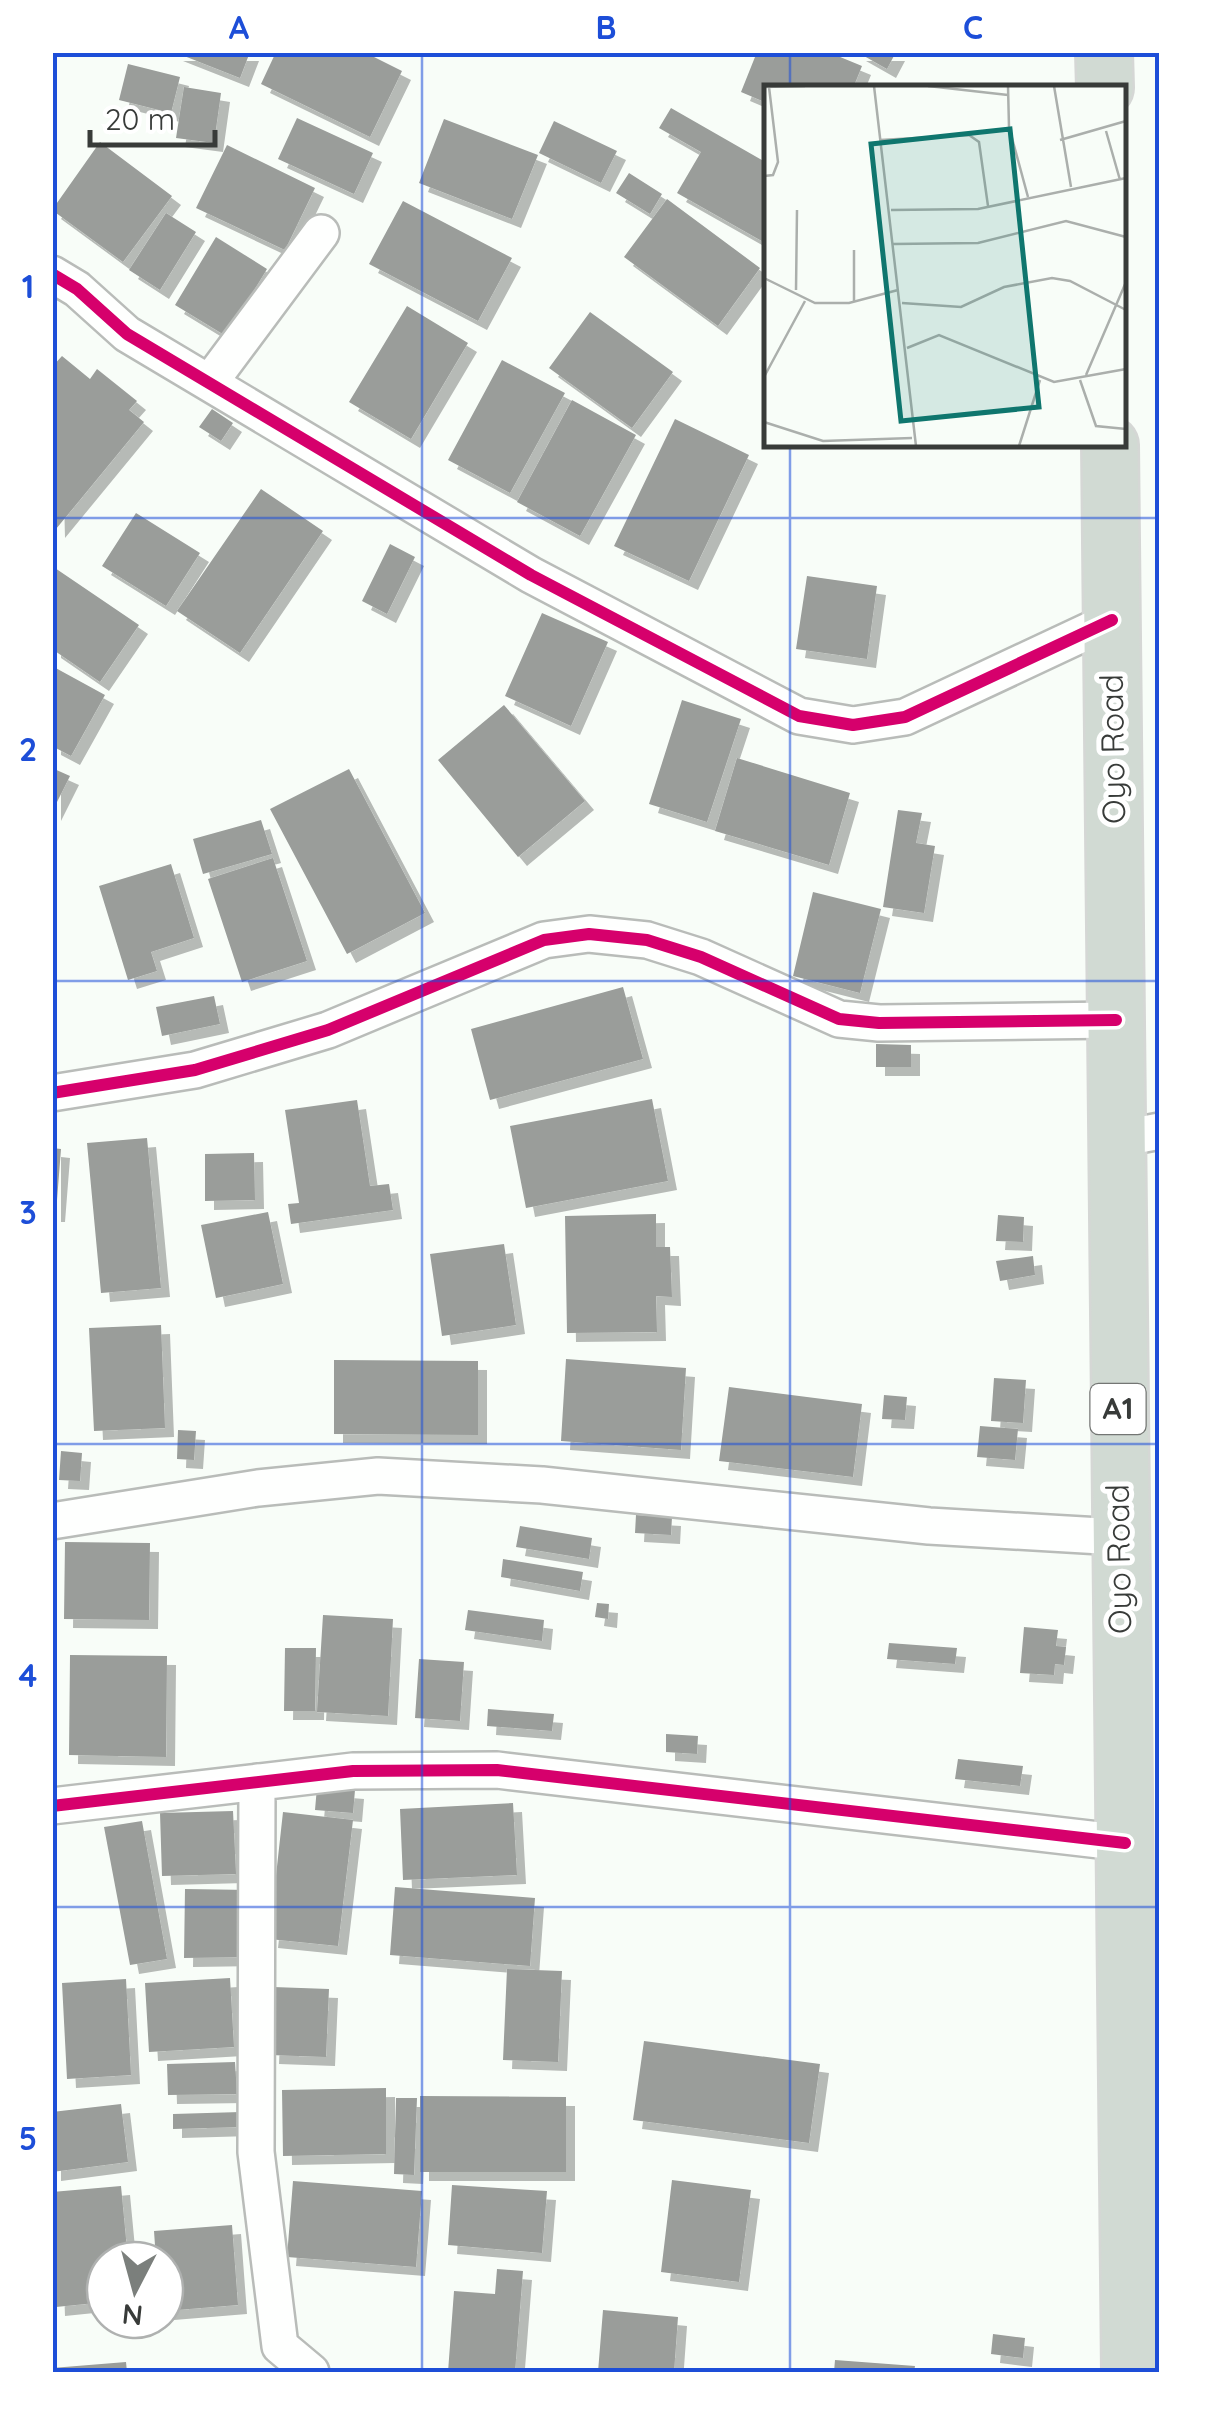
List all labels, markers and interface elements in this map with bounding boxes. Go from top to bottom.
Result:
text: A [229,7,250,47]
text: B [596,7,616,47]
text: C [963,7,983,47]
scale bar [90,85,215,147]
inset map [764,85,1127,448]
text: 20 m [105,100,175,138]
text: 1 [22,266,34,306]
street label: Oyo Road [1091,674,1133,824]
text: 2 [19,729,37,769]
text: 3 [19,1192,37,1232]
road number: A1 [1090,1384,1146,1434]
street label: Oyo Road [1097,1484,1139,1634]
text: 4 [19,1655,38,1695]
text: 5 [19,2118,37,2158]
north arrow [85,2240,185,2340]
text: N [120,2297,144,2334]

